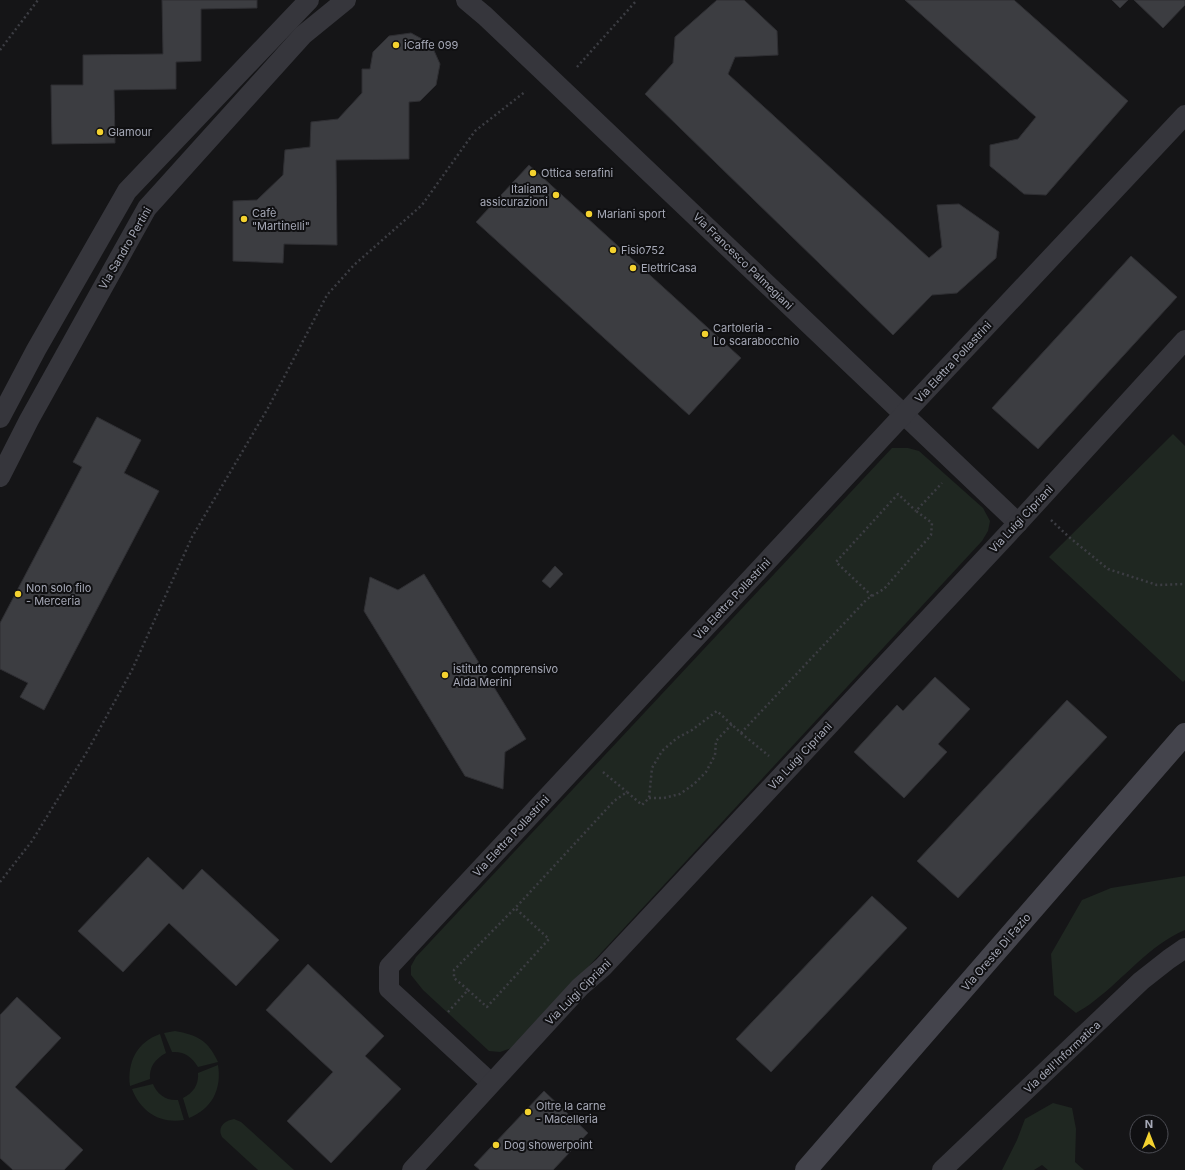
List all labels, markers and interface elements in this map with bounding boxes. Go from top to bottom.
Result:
place label: iCaffe 099 [404,38,459,52]
marker: iCaffe 099 [391,40,401,50]
place label: Glamour [108,125,152,139]
marker: Glamour [95,127,105,137]
place label: Ottica serafini [541,166,613,180]
marker: Ottica serafini [528,168,538,178]
place label: Italiana assicurazioni [480,182,548,209]
marker: Italiana assicurazioni [551,190,561,200]
street label: Via Sandro Pertini [96,204,154,292]
place label: Cafè "Martinelli" [252,206,310,233]
place label: Mariani sport [597,207,666,221]
marker: Mariani sport [584,209,594,219]
street label: Via Francesco Palmegiani [690,210,796,312]
marker: Cafè "Martinelli" [239,214,249,224]
place label: Fisio752 [621,243,665,257]
marker: Fisio752 [608,245,618,255]
place label: ElettriCasa [641,261,697,275]
marker: ElettriCasa [628,263,638,273]
street label: Via Elettra Pollastrini [912,318,994,406]
place label: Cartoleria - Lo scarabocchio [713,321,800,348]
marker: Cartoleria - Lo scarabocchio [700,329,710,339]
street label: Via Luigi Cipriani [986,482,1056,556]
street label: Via Elettra Pollastrini [691,555,773,643]
place label: Non solo filo - Merceria [26,581,92,608]
marker: Non solo filo - Merceria [13,589,23,599]
place label: istituto comprensivo Alda Merini [453,662,559,689]
marker: istituto comprensivo Alda Merini [440,670,450,680]
street label: Via Luigi Cipriani [765,719,835,793]
street label: Via Elettra Pollastrini [470,792,552,880]
street label: Via Oreste Di Fazio [958,910,1034,994]
street label: Via Luigi Cipriani [542,956,614,1028]
street label: Via dell'Informatica [1021,1018,1103,1096]
place label: Oltre la carne - Macelleria [536,1099,606,1126]
marker: Oltre la carne - Macelleria [523,1107,533,1117]
north arrow [1129,1114,1169,1154]
text: N [1145,1117,1153,1131]
place label: Dog showerpoint [504,1138,593,1152]
marker: Dog showerpoint [491,1140,501,1150]

